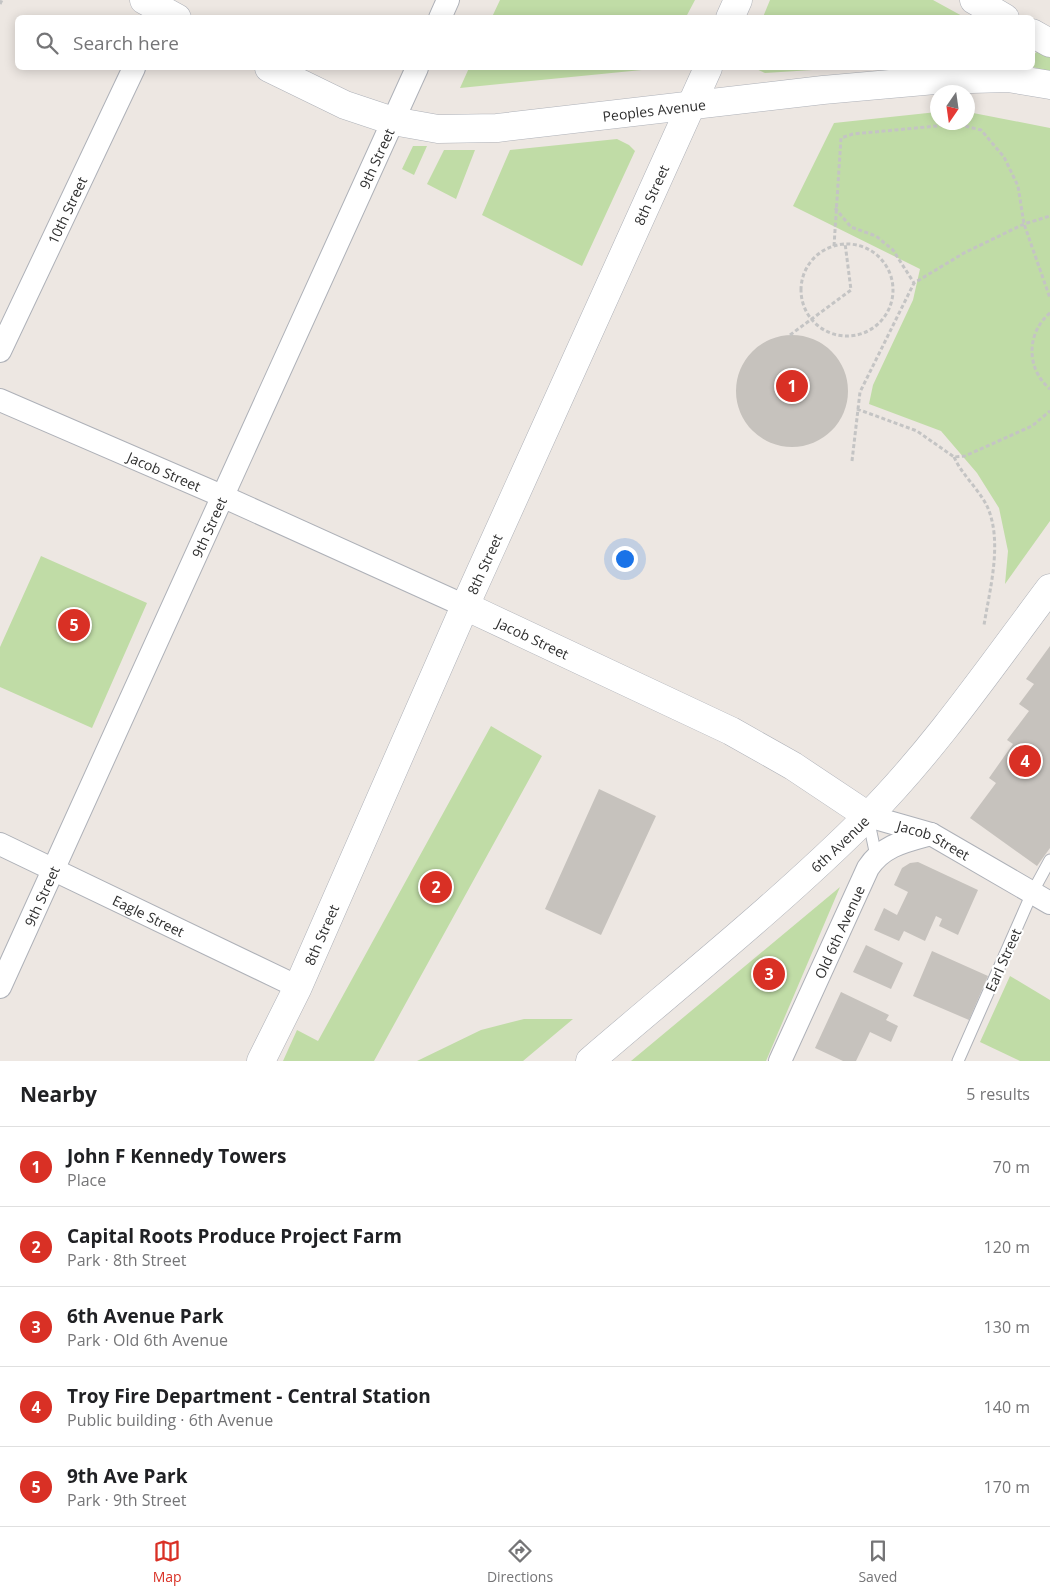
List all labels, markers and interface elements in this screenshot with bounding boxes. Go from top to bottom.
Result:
search box [15,15,1035,70]
icon: search [33,29,61,57]
text: Search here [73,30,179,56]
north arrow [930,85,975,130]
street label: Peoples Avenue [601,94,707,125]
street label: 9th Street [354,125,398,192]
street label: 8th Street [629,161,673,228]
street label: 10th Street [43,173,91,247]
pin: 1 [776,367,808,405]
street label: Jacob Street [123,446,204,495]
street label: 9th Street [187,494,231,560]
street label: 8th Street [462,531,506,597]
your location [612,546,638,572]
pin: 5 [58,606,90,644]
street label: Jacob Street [492,612,572,663]
pin: 4 [1009,742,1041,780]
street label: 6th Avenue [806,811,873,876]
street label: Jacob Street [893,815,973,864]
street label: 9th Street [19,863,63,929]
pin: 2 [420,868,452,906]
street label: Old 6th Avenue [809,882,868,982]
street label: Eagle Street [110,890,188,941]
street label: 8th Street [299,901,343,968]
street label: Earl Street [981,925,1025,995]
pin: 3 [753,955,785,993]
text: Nearby [20,1080,97,1108]
text: 5 results [966,1083,1030,1105]
text: John F Kennedy Towers [67,1143,286,1169]
text: 1 [31,1156,41,1178]
text: 70 m [993,1156,1030,1178]
text: Place [67,1169,106,1191]
text: Capital Roots Produce Project Farm [67,1223,402,1249]
text: 2 [31,1236,41,1258]
text: 120 m [984,1236,1030,1258]
text: Park · 8th Street [67,1249,186,1271]
text: 6th Avenue Park [67,1303,224,1329]
text: 3 [31,1316,41,1338]
text: 130 m [984,1316,1030,1338]
text: Park · Old 6th Avenue [67,1329,228,1351]
text: Troy Fire Department - Central Station [67,1383,431,1409]
text: 4 [31,1396,41,1418]
text: 140 m [984,1396,1030,1418]
text: Public building · 6th Avenue [67,1409,273,1431]
text: 9th Ave Park [67,1463,187,1489]
text: 5 [31,1476,41,1498]
text: 170 m [984,1476,1030,1498]
text: Park · 9th Street [67,1489,186,1511]
tab: Map [153,1537,182,1586]
tab: Directions [487,1537,553,1586]
tab: Saved [858,1537,897,1586]

